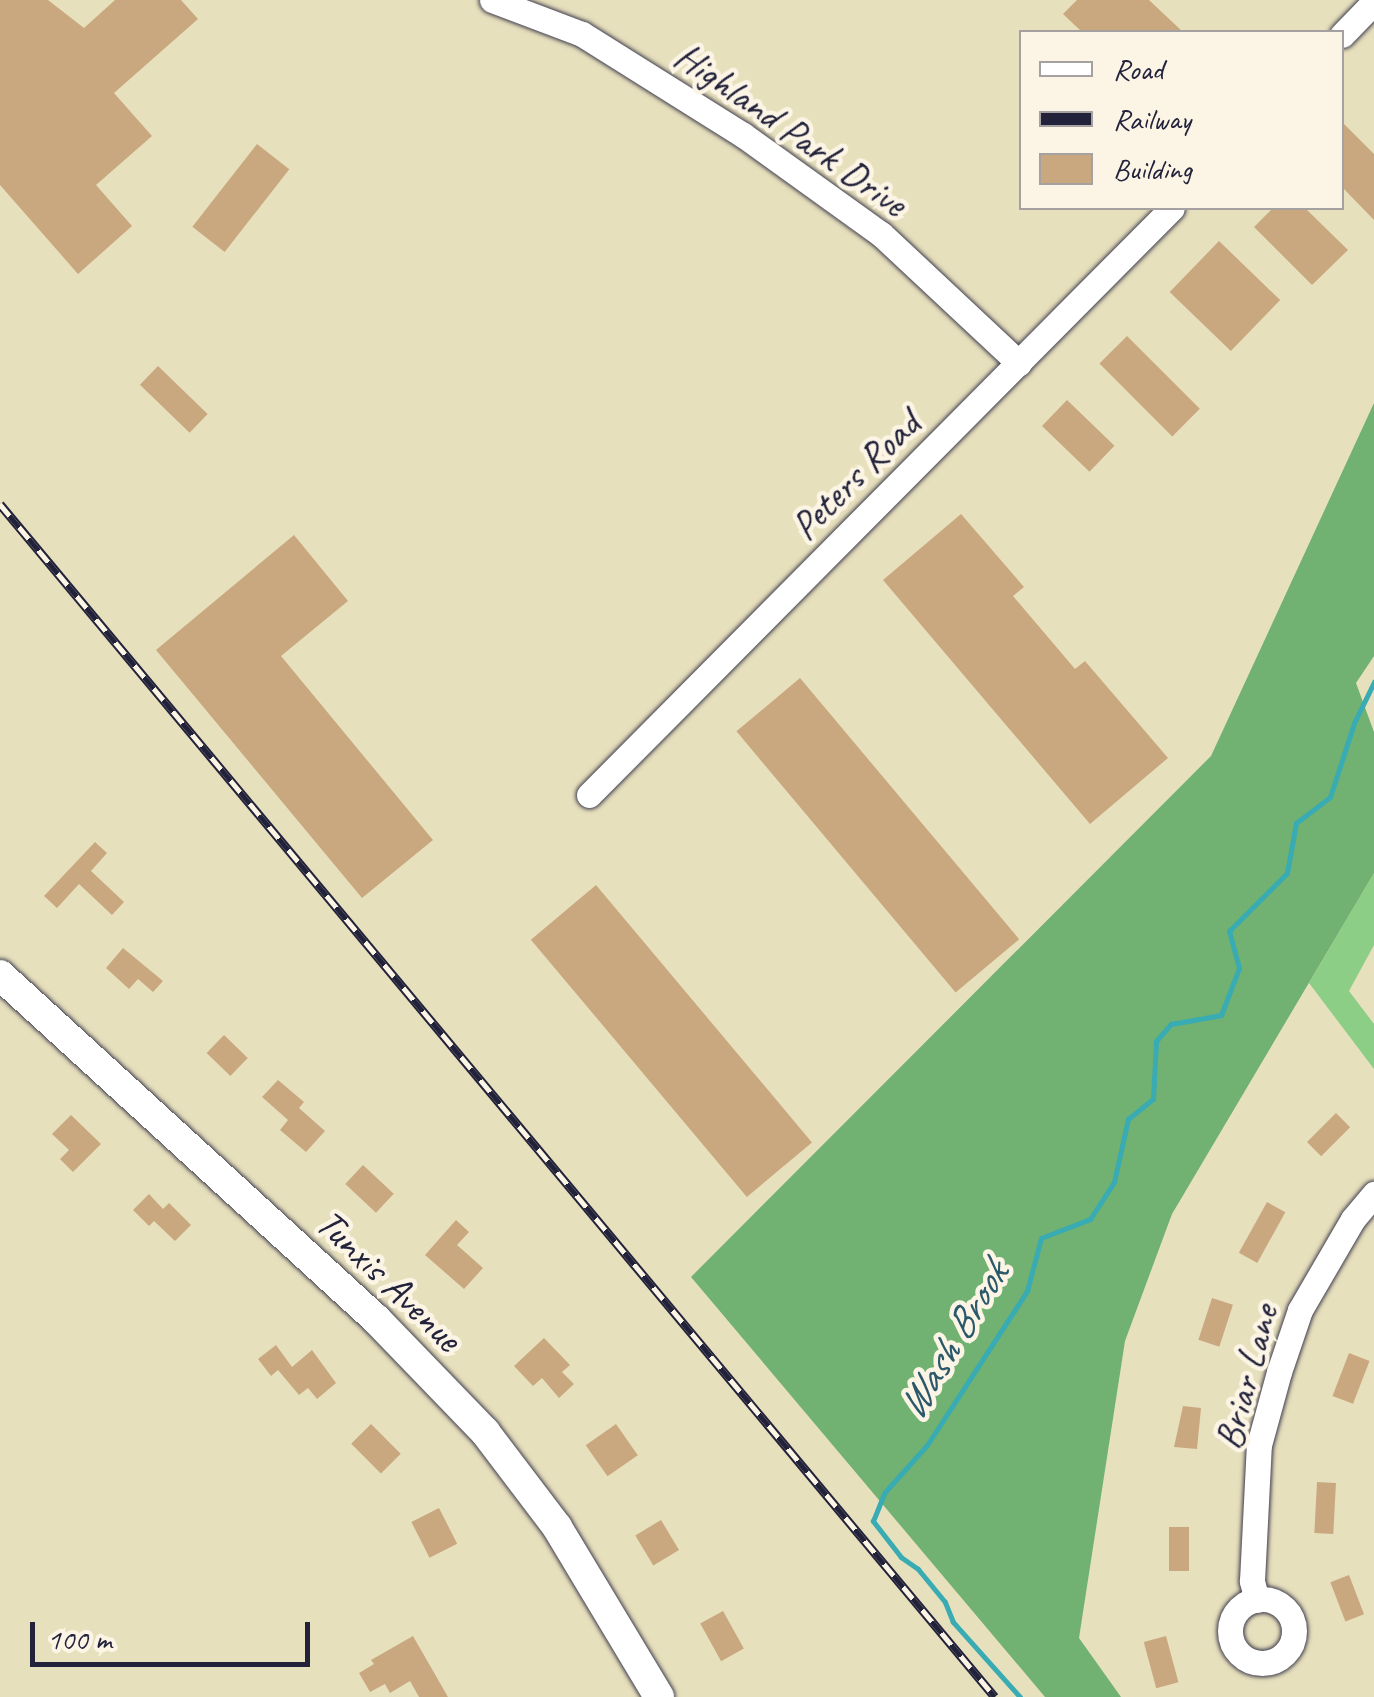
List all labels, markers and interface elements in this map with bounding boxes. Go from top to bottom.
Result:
legend [1019,30,1344,210]
street label: Highland Park Drive [665,31,917,227]
text: Road [1113,50,1163,88]
text: Railway [1113,100,1191,138]
text: Building [1113,150,1192,188]
street label: Peters Road [781,401,929,549]
street label: Tunxis Avenue [306,1199,472,1361]
water label: Wash Brook [887,1253,1019,1429]
street label: Briar Lane [1204,1299,1288,1455]
scale bar [35,1602,315,1664]
text: 100 m [47,1620,112,1658]

